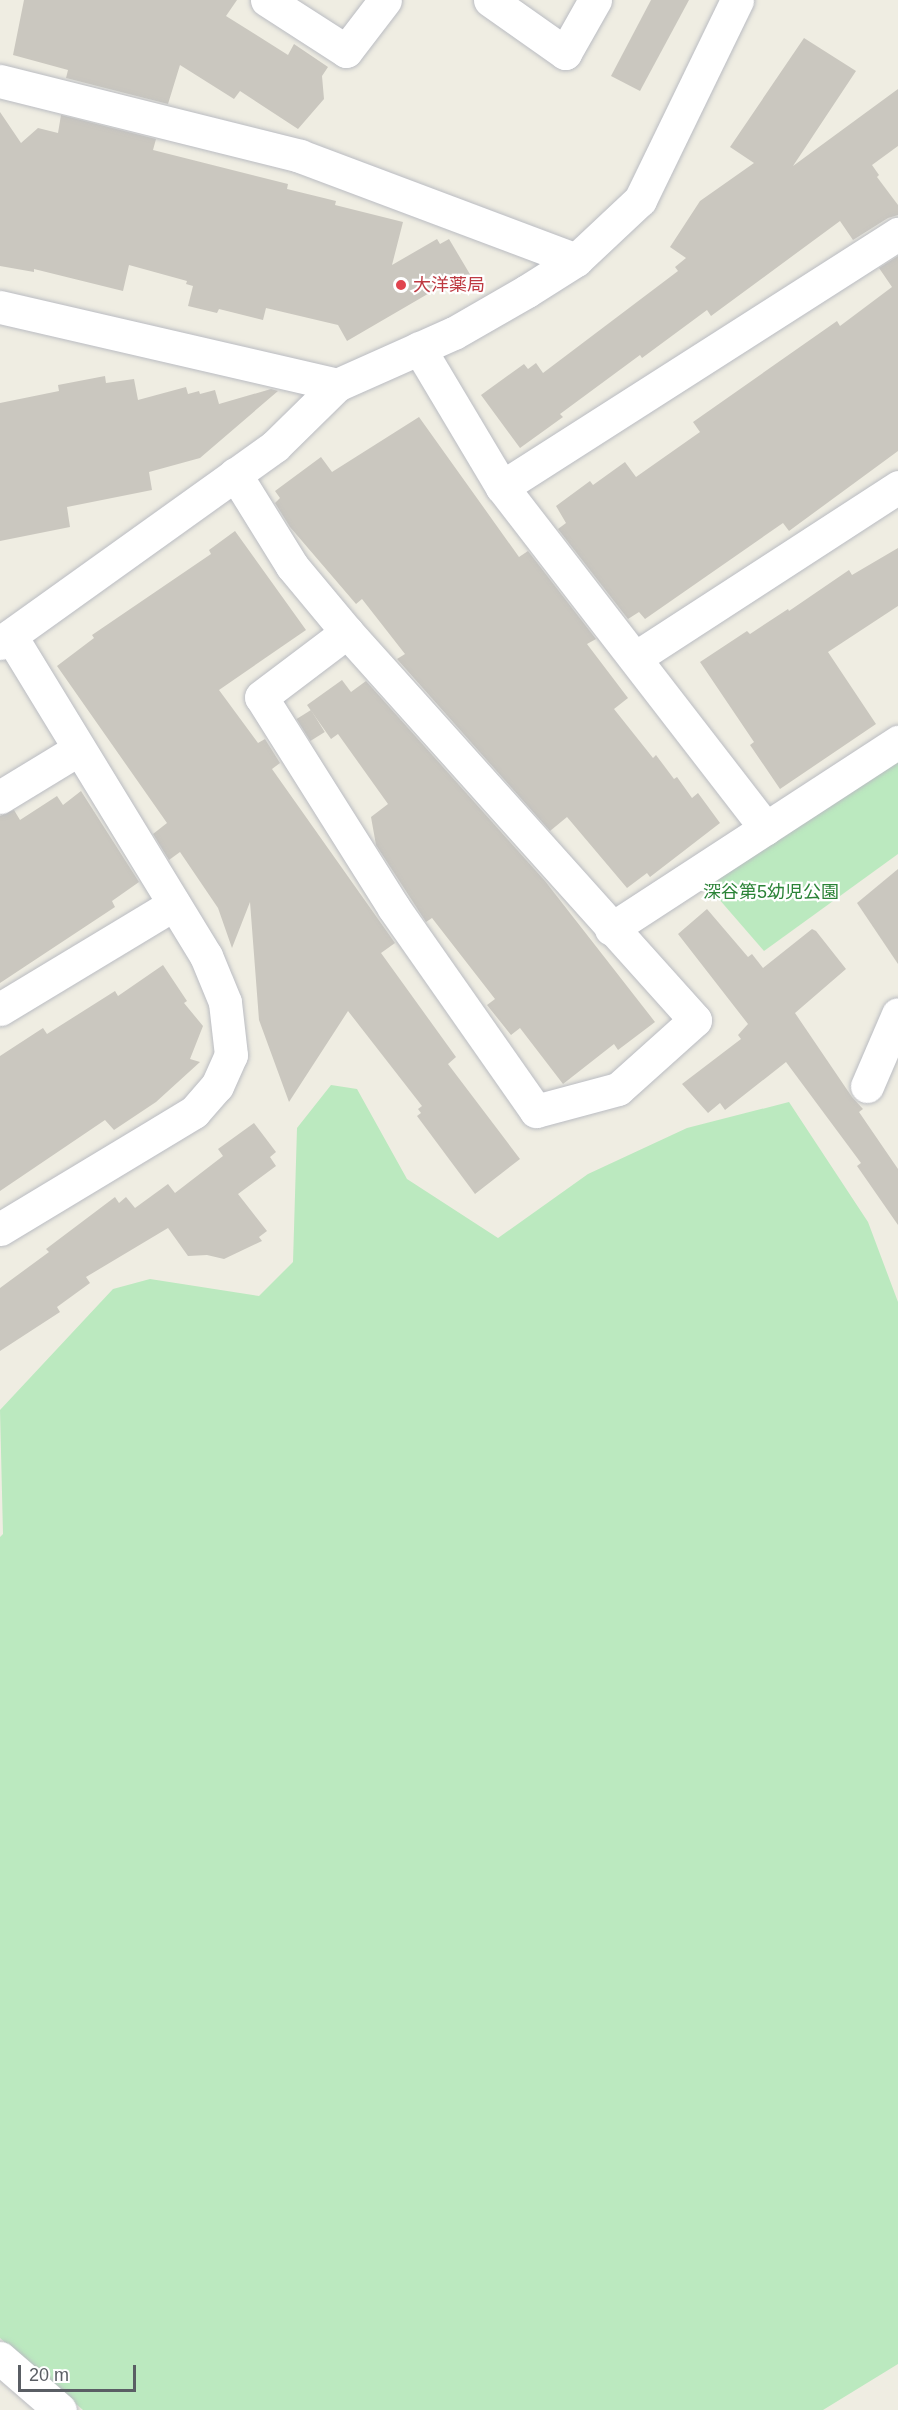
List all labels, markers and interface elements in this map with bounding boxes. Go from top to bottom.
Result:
place label: 大洋薬局 [413,274,485,296]
marker: 大洋薬局 [394,278,408,292]
park label: 深谷第5幼児公園 [703,881,839,903]
scale bar [21,2353,140,2391]
text: 20 m [29,2365,69,2385]

